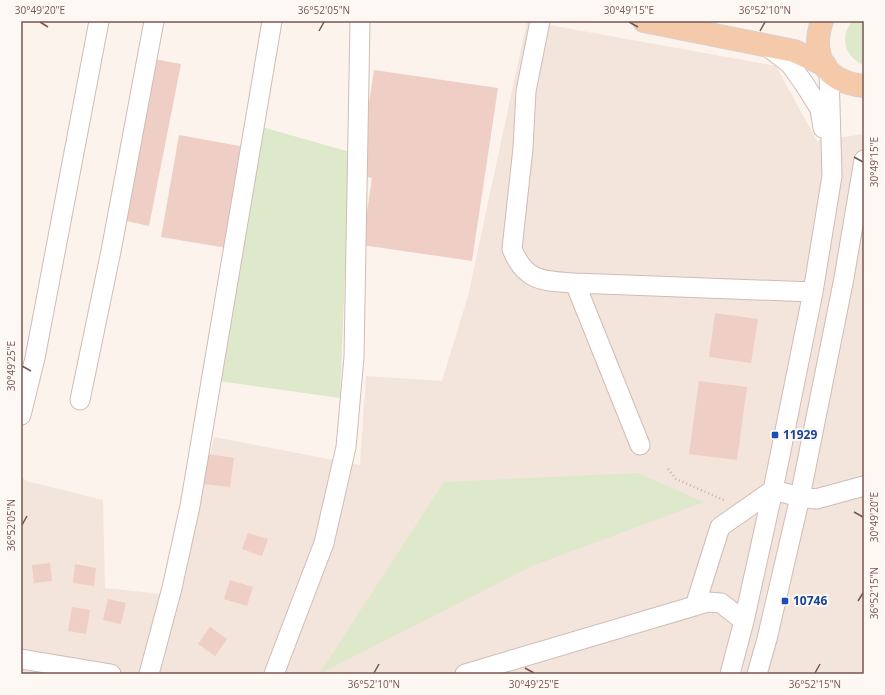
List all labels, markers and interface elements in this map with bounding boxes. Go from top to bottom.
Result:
text: 30°49'20"E [15,3,65,17]
text: 36°52'05"N [298,3,350,17]
text: 30°49'15"E [604,3,654,17]
text: 36°52'10"N [739,3,791,17]
text: 30°49'15"E [867,137,881,187]
text: 30°49'25"E [4,341,18,391]
place label: 11929 [783,426,817,443]
marker: 11929 [770,430,780,440]
text: 30°49'20"E [867,492,881,542]
text: 36°52'05"N [4,499,18,551]
text: 36°52'15"N [867,567,881,619]
place label: 10746 [793,592,827,609]
marker: 10746 [780,596,790,606]
text: 36°52'10"N [348,677,400,691]
text: 30°49'25"E [509,677,559,691]
text: 36°52'15"N [789,677,841,691]

